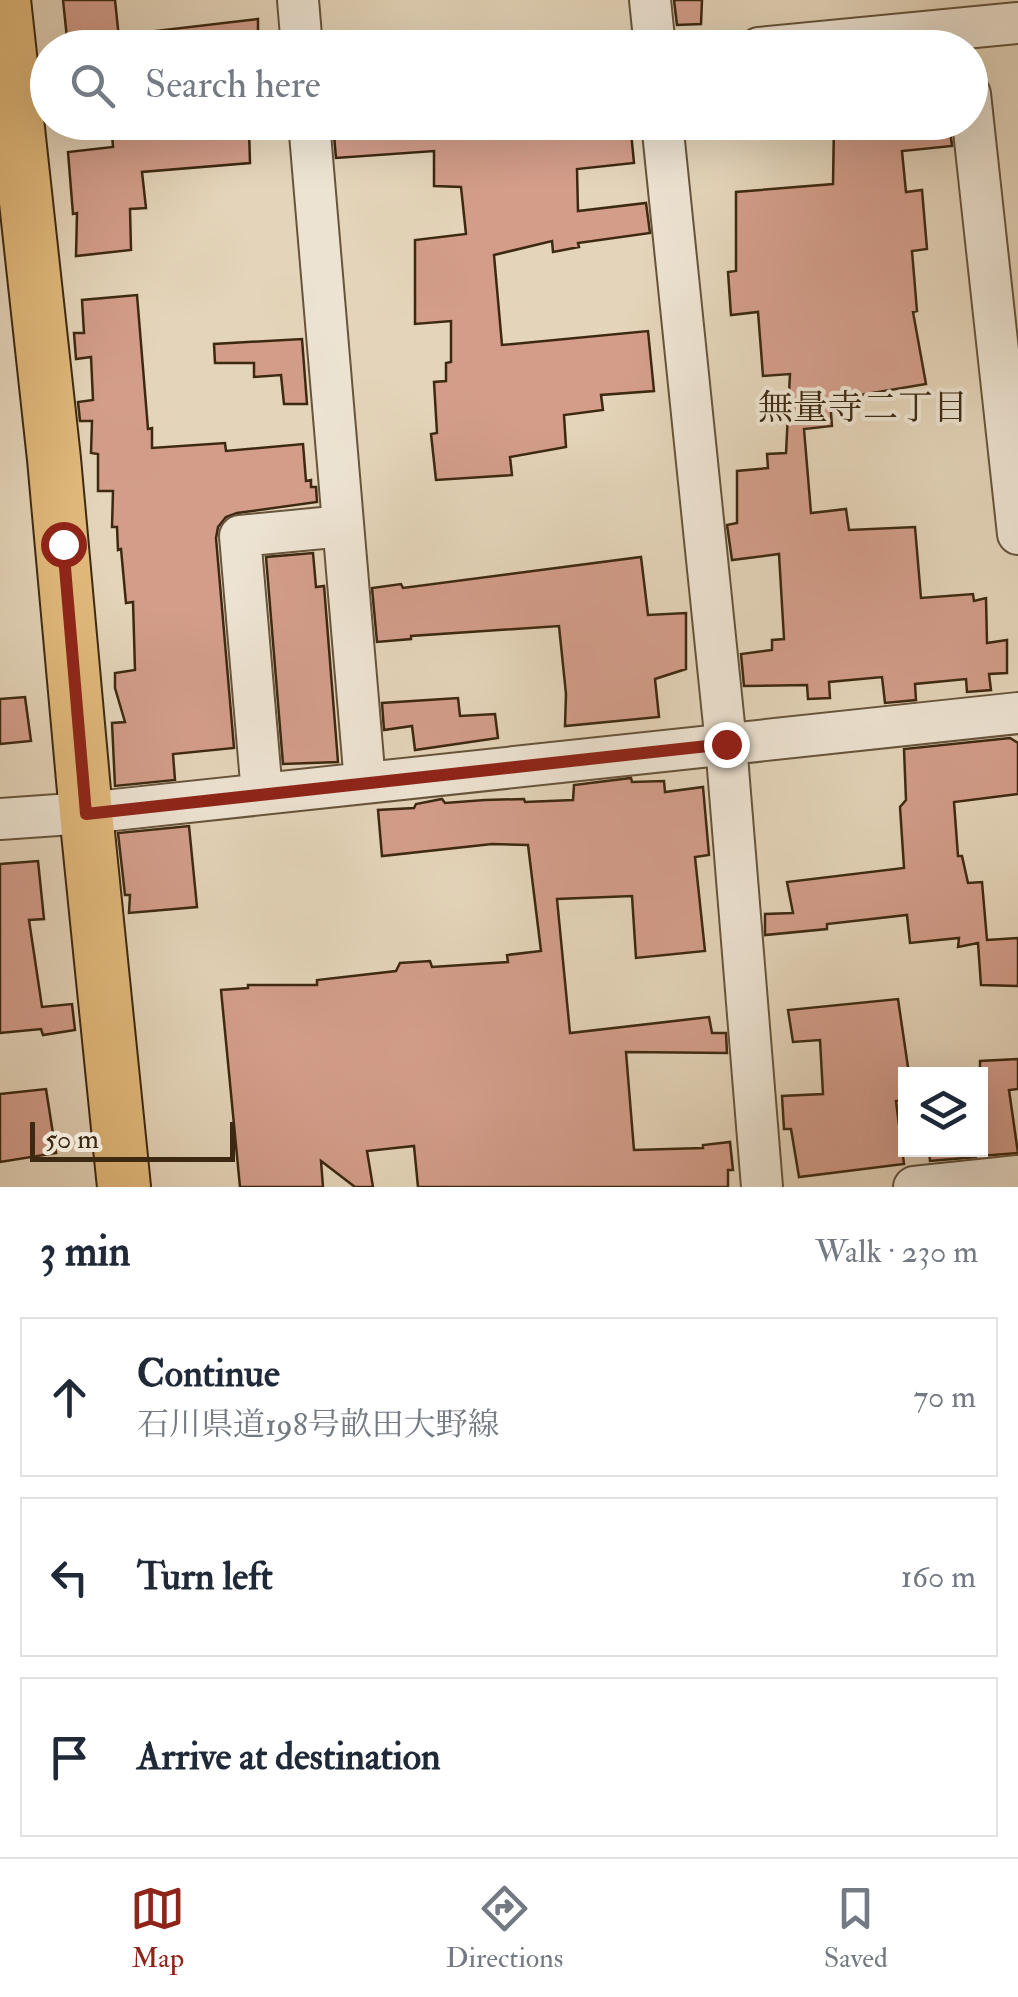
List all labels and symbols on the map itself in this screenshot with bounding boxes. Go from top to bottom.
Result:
district label: 無量寺二丁目 [758,386,968,430]
route start [41,522,87,568]
route end [704,722,750,768]
scale bar [30,1117,235,1162]

